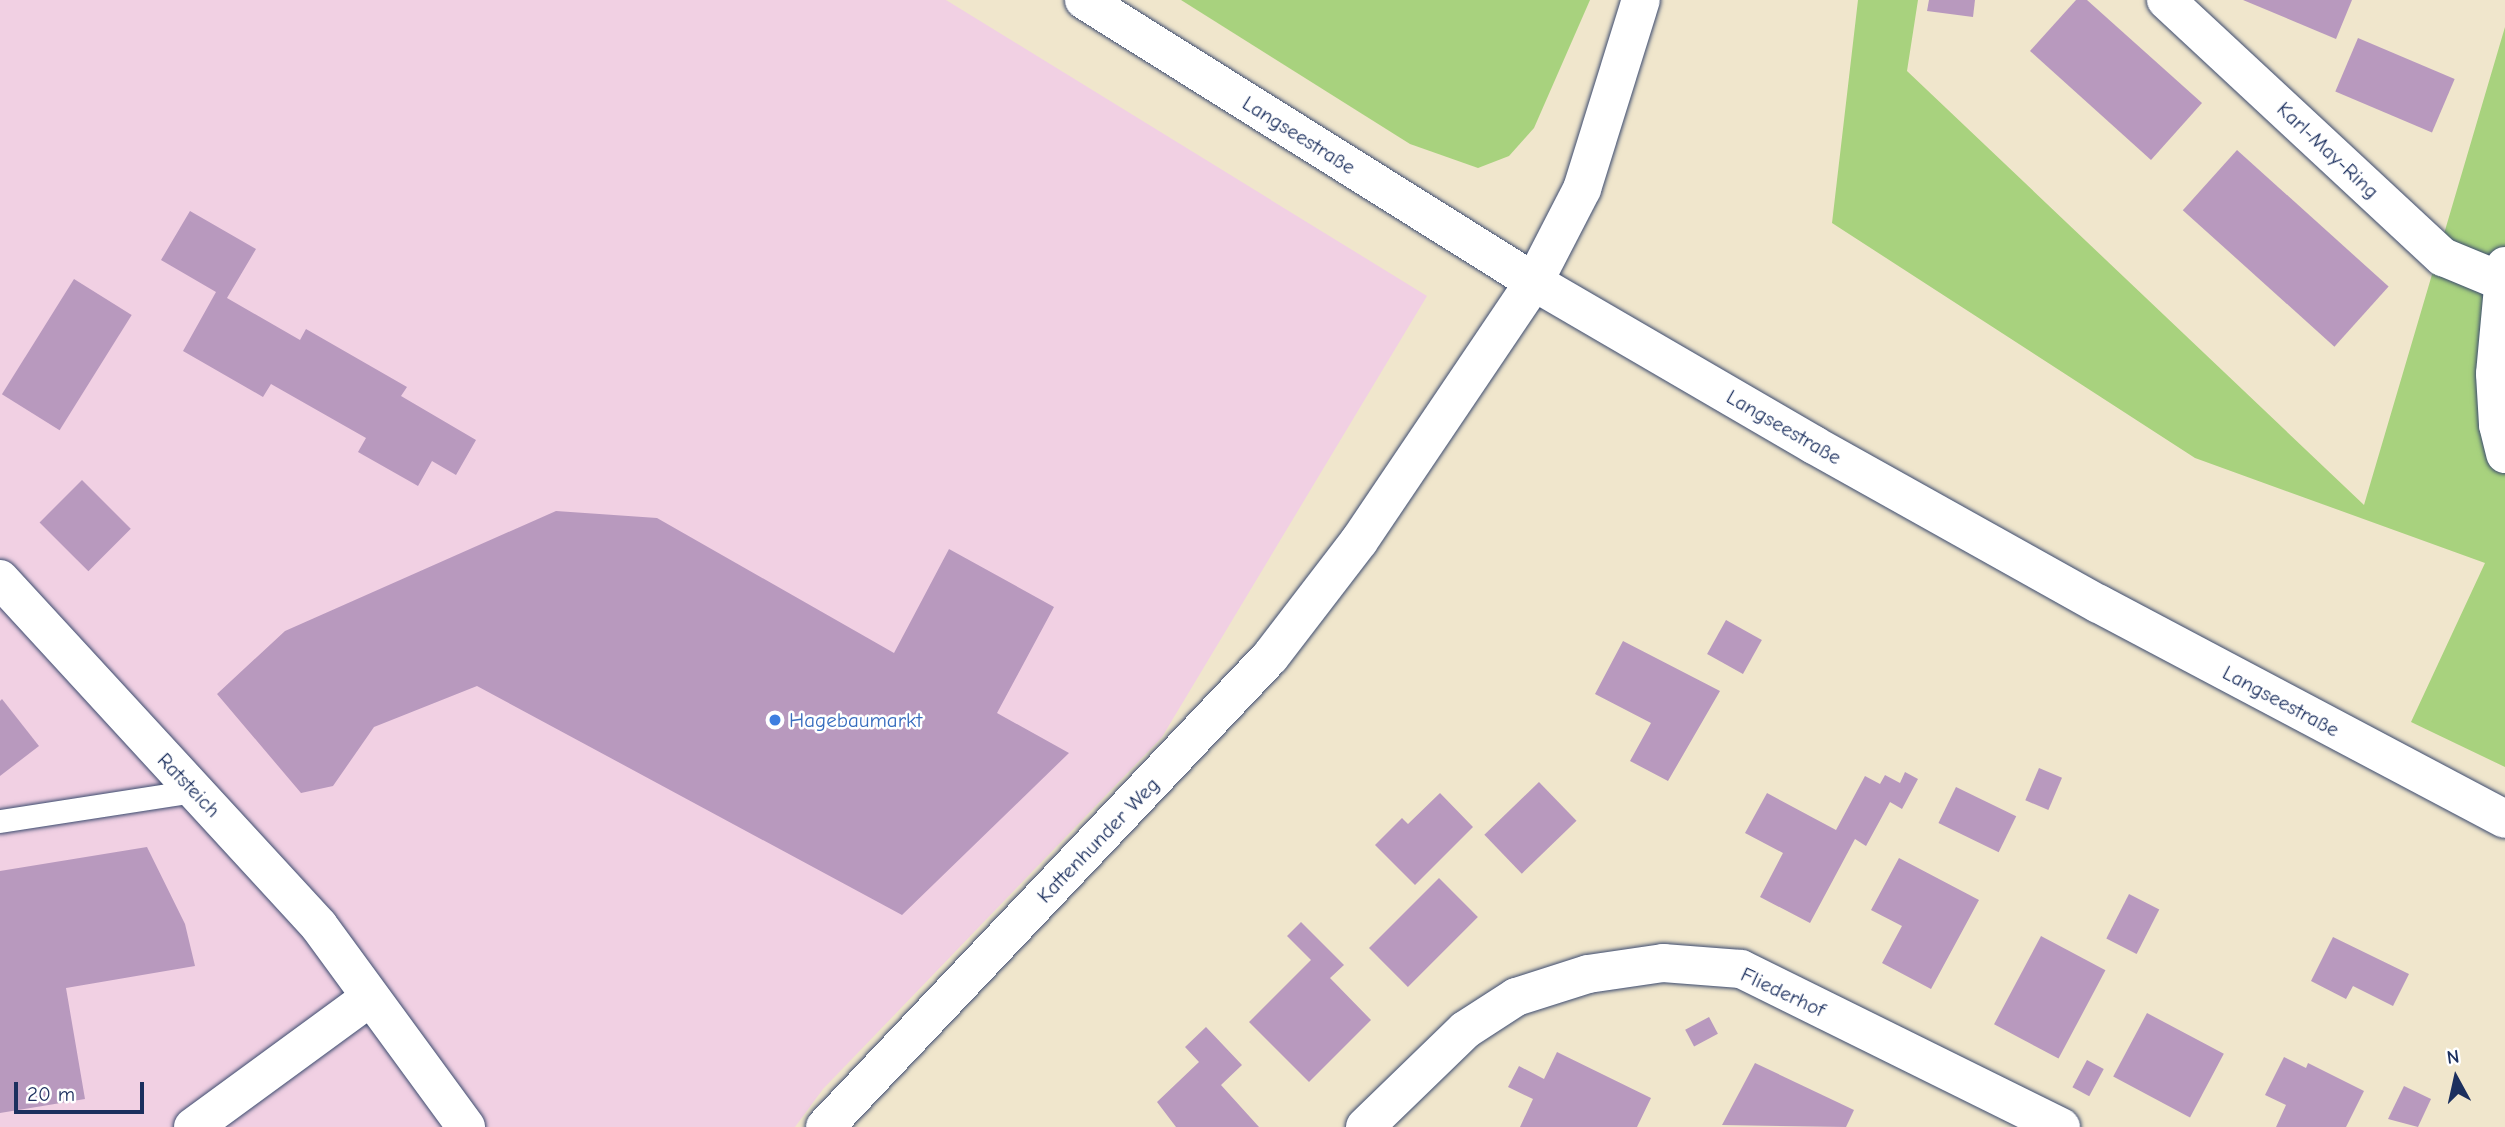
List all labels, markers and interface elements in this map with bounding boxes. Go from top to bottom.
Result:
street label: Langseestraße [1238,90,1360,180]
street label: Karl-May-Ring [2272,96,2384,204]
street label: Langseestraße [1722,384,1846,470]
street label: Langseestraße [2218,660,2344,742]
place label: Hagebaumarkt [789,707,922,733]
marker: Hagebaumarkt [767,712,783,728]
street label: Ratsteich [152,748,226,822]
street label: Kattenhunder Weg [1032,772,1164,908]
street label: Fliederhof [1737,962,1829,1022]
north arrow [2421,1043,2491,1113]
text: N [2445,1045,2461,1069]
scale bar [18,1068,147,1112]
text: 20 m [27,1082,75,1106]

